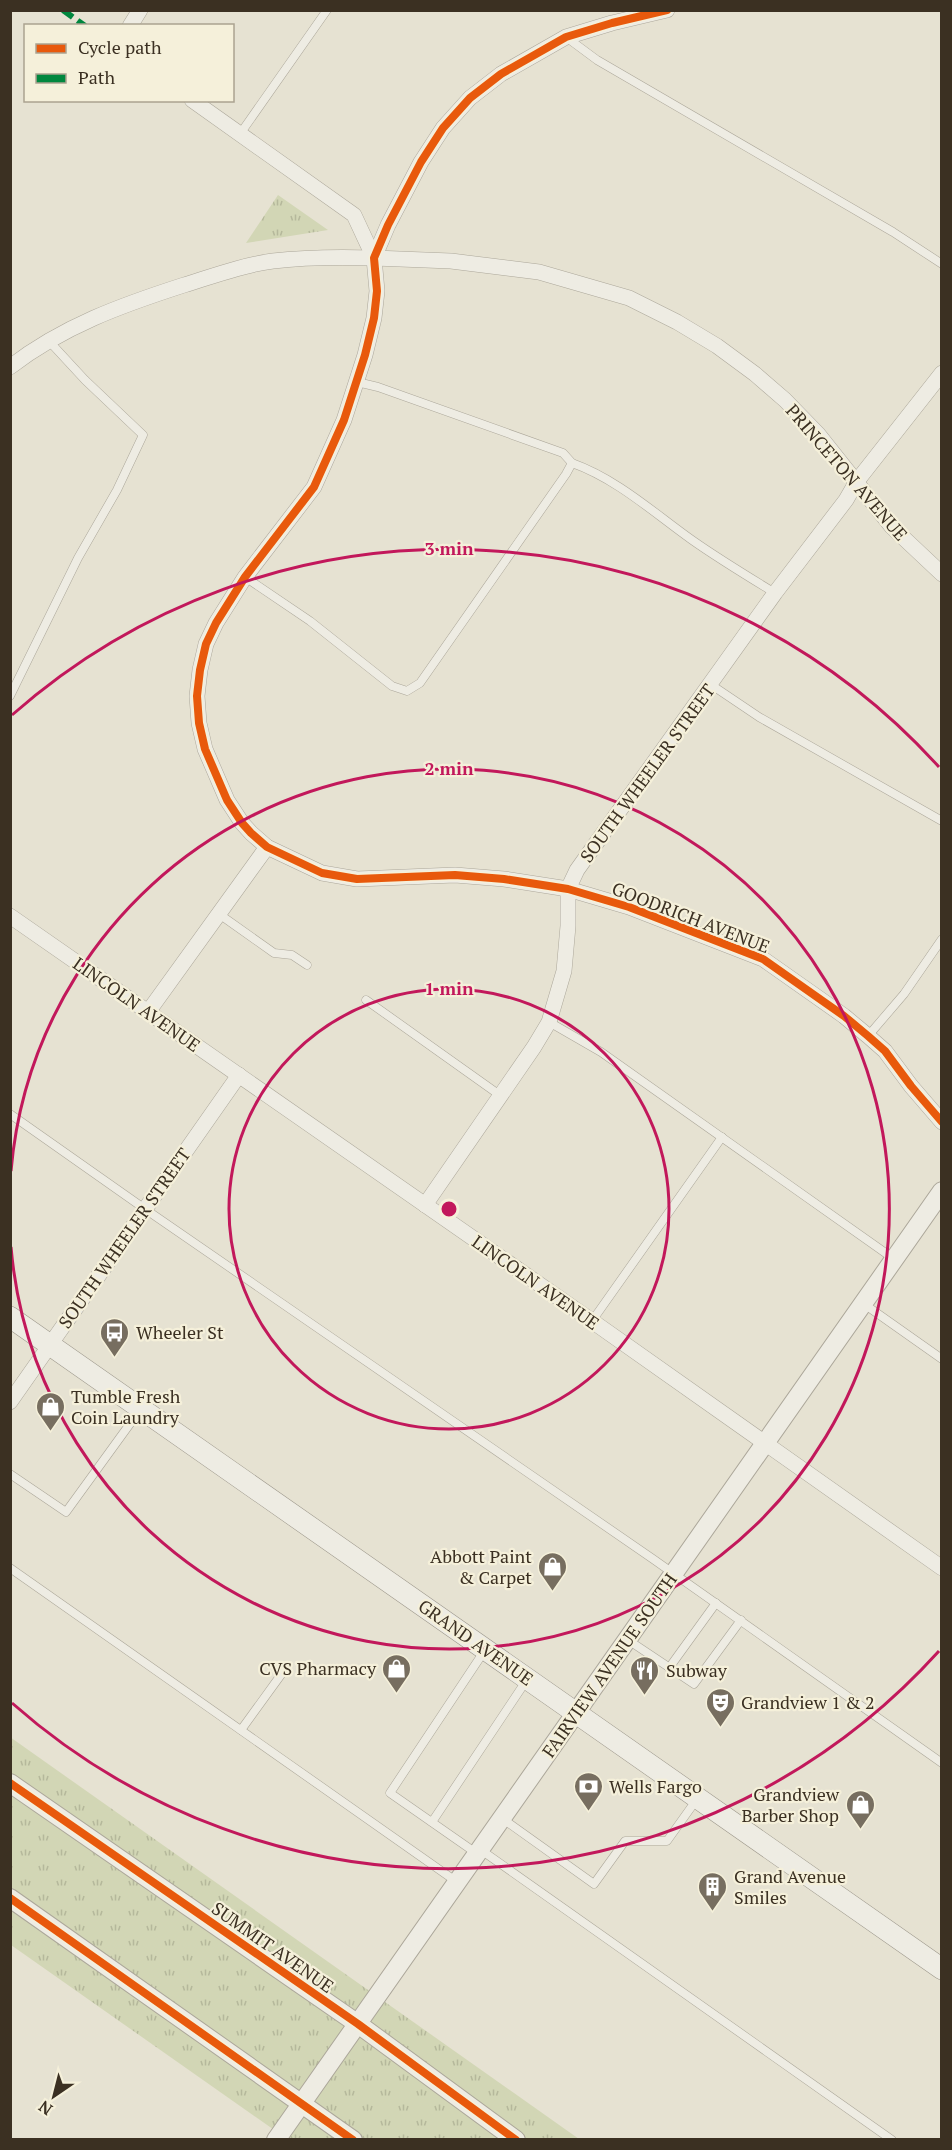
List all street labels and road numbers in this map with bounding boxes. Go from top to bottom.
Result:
street label: PRINCETON AVENUE [781,398,913,546]
street label: SOUTH WHEELER STREET [574,679,720,867]
street label: GOODRICH AVENUE [609,876,773,958]
street label: LINCOLN AVENUE [69,951,205,1057]
street label: SOUTH WHEELER STREET [52,1143,196,1333]
street label: LINCOLN AVENUE [468,1229,604,1335]
street label: FAIRVIEW AVENUE SOUTH [536,1568,682,1762]
street label: GRAND AVENUE [414,1593,538,1691]
street label: SUMMIT AVENUE [207,1896,339,1998]

